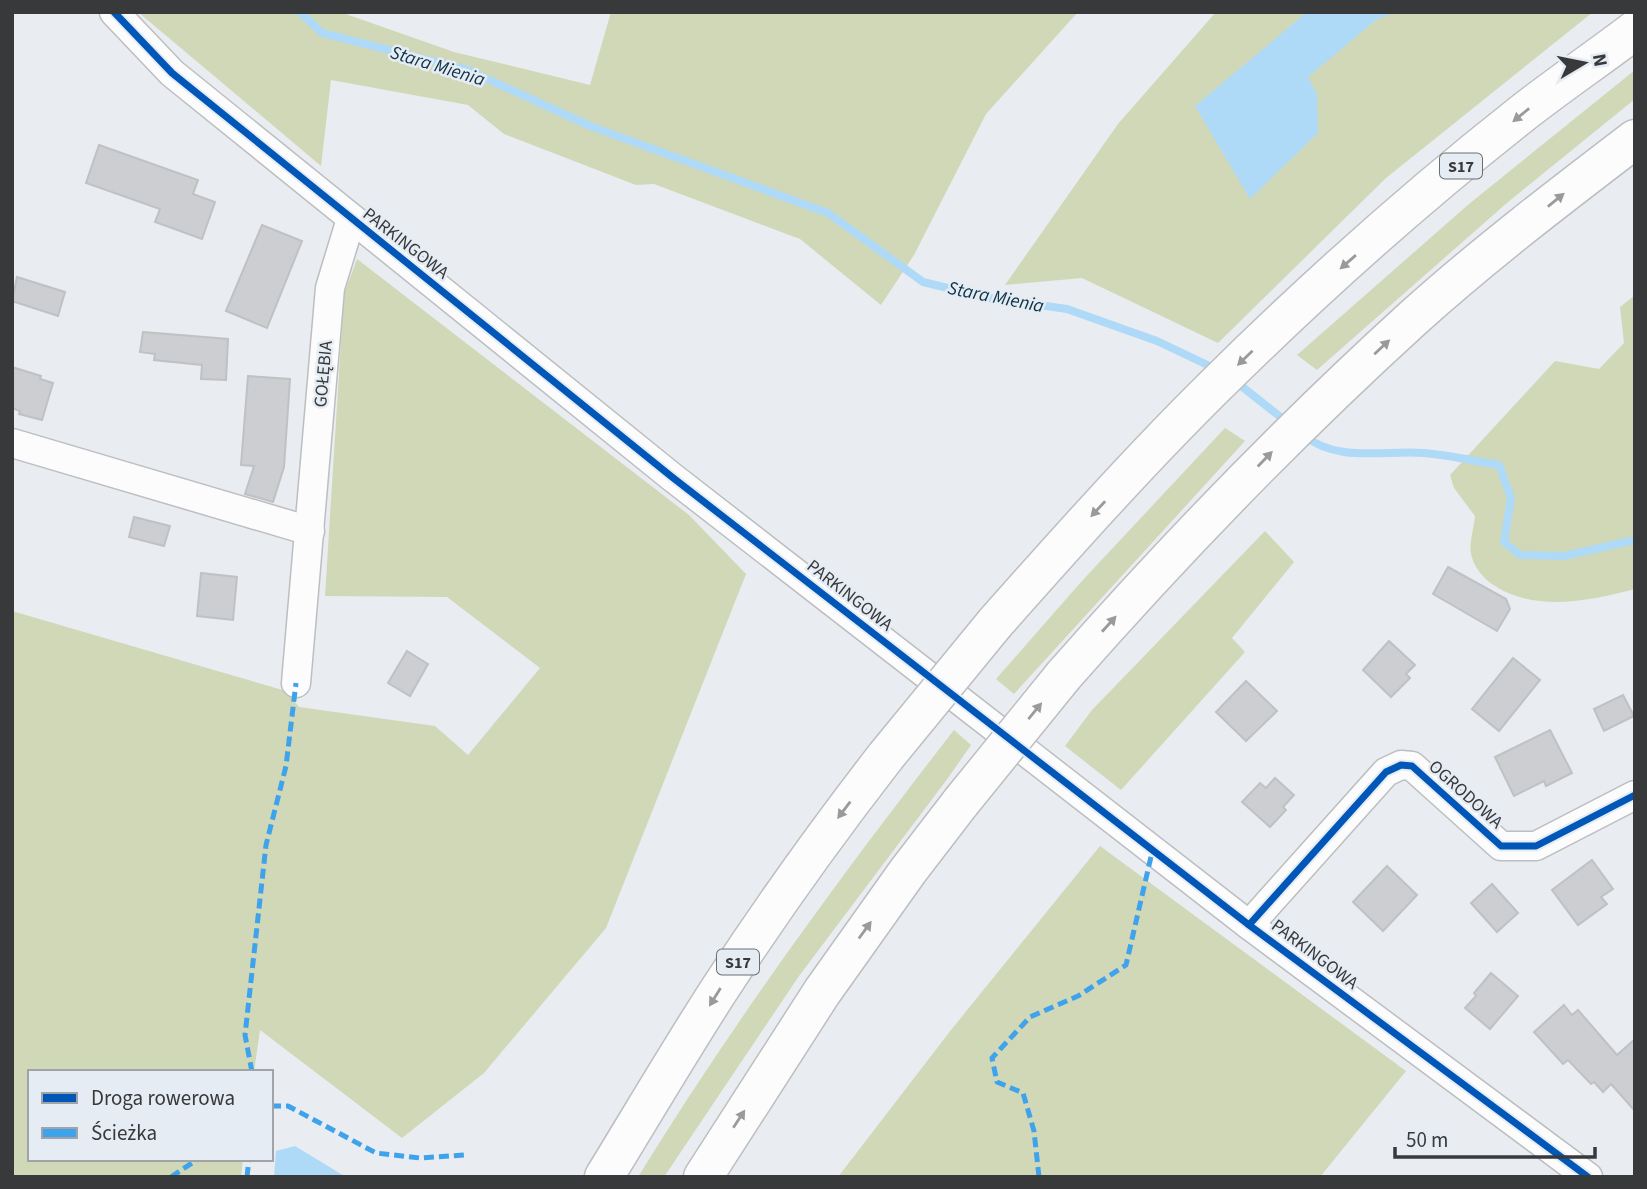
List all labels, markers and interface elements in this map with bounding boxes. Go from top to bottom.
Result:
north arrow [1549,28,1619,98]
water label: Stara Mienia [387,39,488,94]
text: N [1585,52,1614,69]
one-way arrow [1513,107,1530,122]
road number: S17 [1440,154,1482,178]
one-way arrow [1547,193,1564,208]
street label: PARKINGOWA [357,202,454,285]
one-way arrow [1339,254,1356,269]
water label: Stara Mienia [945,275,1046,320]
one-way arrow [1373,339,1391,355]
street label: GOŁĘBIA [308,340,339,408]
one-way arrow [1237,349,1254,365]
one-way arrow [1257,450,1274,467]
one-way arrow [1090,500,1106,518]
street label: PARKINGOWA [801,554,898,637]
one-way arrow [1101,615,1117,633]
one-way arrow [1027,702,1042,719]
street label: OGRODOWA [1423,754,1508,835]
one-way arrow [838,801,852,819]
street label: PARKINGOWA [1266,913,1364,996]
one-way arrow [858,921,872,939]
road number: S17 [717,950,759,974]
one-way arrow [708,987,721,1006]
legend [28,1070,273,1161]
text: Droga rowerowa [91,1083,235,1113]
one-way arrow [733,1110,746,1129]
scale bar [1395,1116,1594,1160]
text: Ścieżka [91,1118,157,1148]
text: 50 m [1406,1125,1448,1155]

